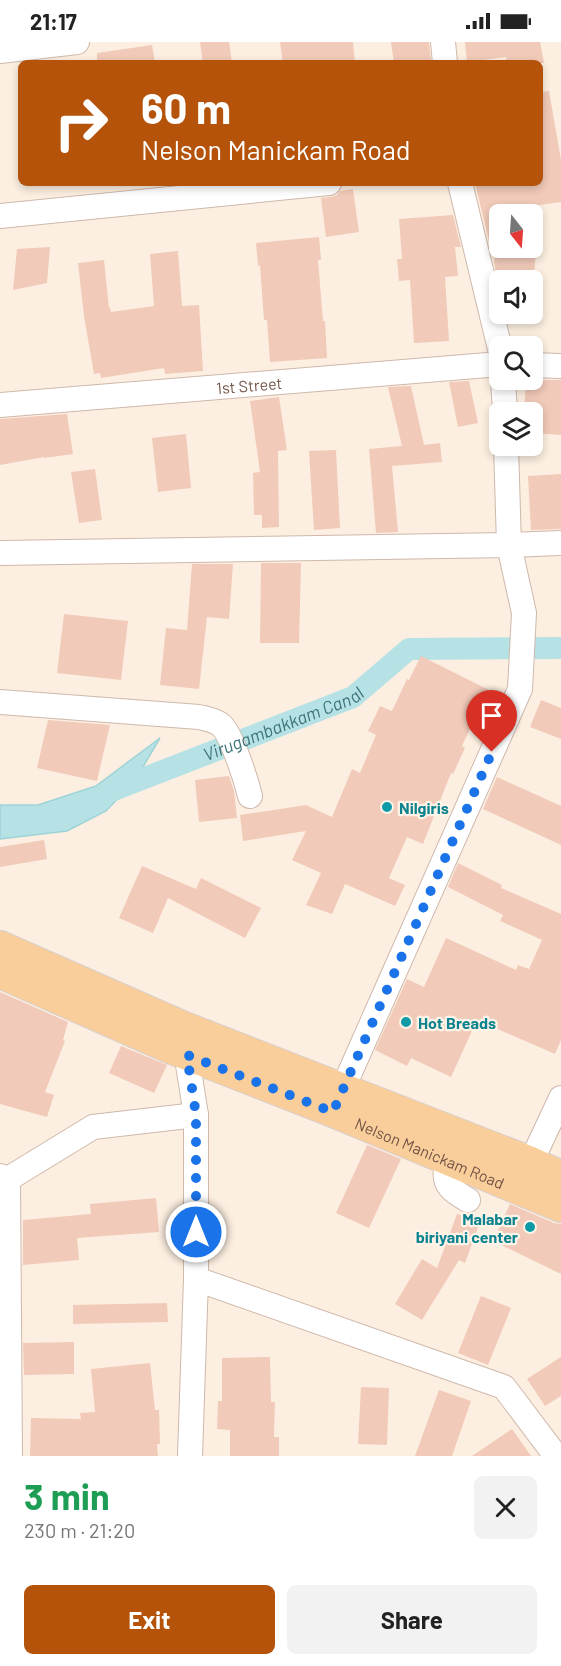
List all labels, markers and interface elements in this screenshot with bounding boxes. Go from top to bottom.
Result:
text: 21:17 [30,8,77,34]
text: 60 m [141,82,231,132]
icon: right [42,84,120,162]
text: Nelson Manickam Road [141,133,411,165]
north arrow [489,204,543,258]
map controls [489,204,543,456]
button: sound [489,270,543,324]
button: search [489,336,543,390]
street label: 1st Street [215,372,283,397]
button: layers [489,402,543,456]
water label: Virugambakkam Canal [200,682,368,765]
pin [466,690,517,752]
icon: arrive [475,699,508,732]
place label: Nilgiris [399,798,449,817]
marker: Nilgiris [380,800,394,814]
place label: Hot Breads [418,1013,496,1032]
marker: Hot Breads [399,1015,413,1029]
street label: Nelson Manickam Road [353,1113,507,1192]
position arrow [164,1200,228,1264]
place label: Malabar biriyani center [416,1209,518,1246]
marker: Malabar biriyani center [523,1220,537,1234]
text: 3 min [24,1474,110,1517]
button: close [474,1476,537,1539]
text: 230 m · 21:20 [24,1518,135,1542]
button: Exit [24,1585,275,1654]
button: Share [287,1585,537,1654]

